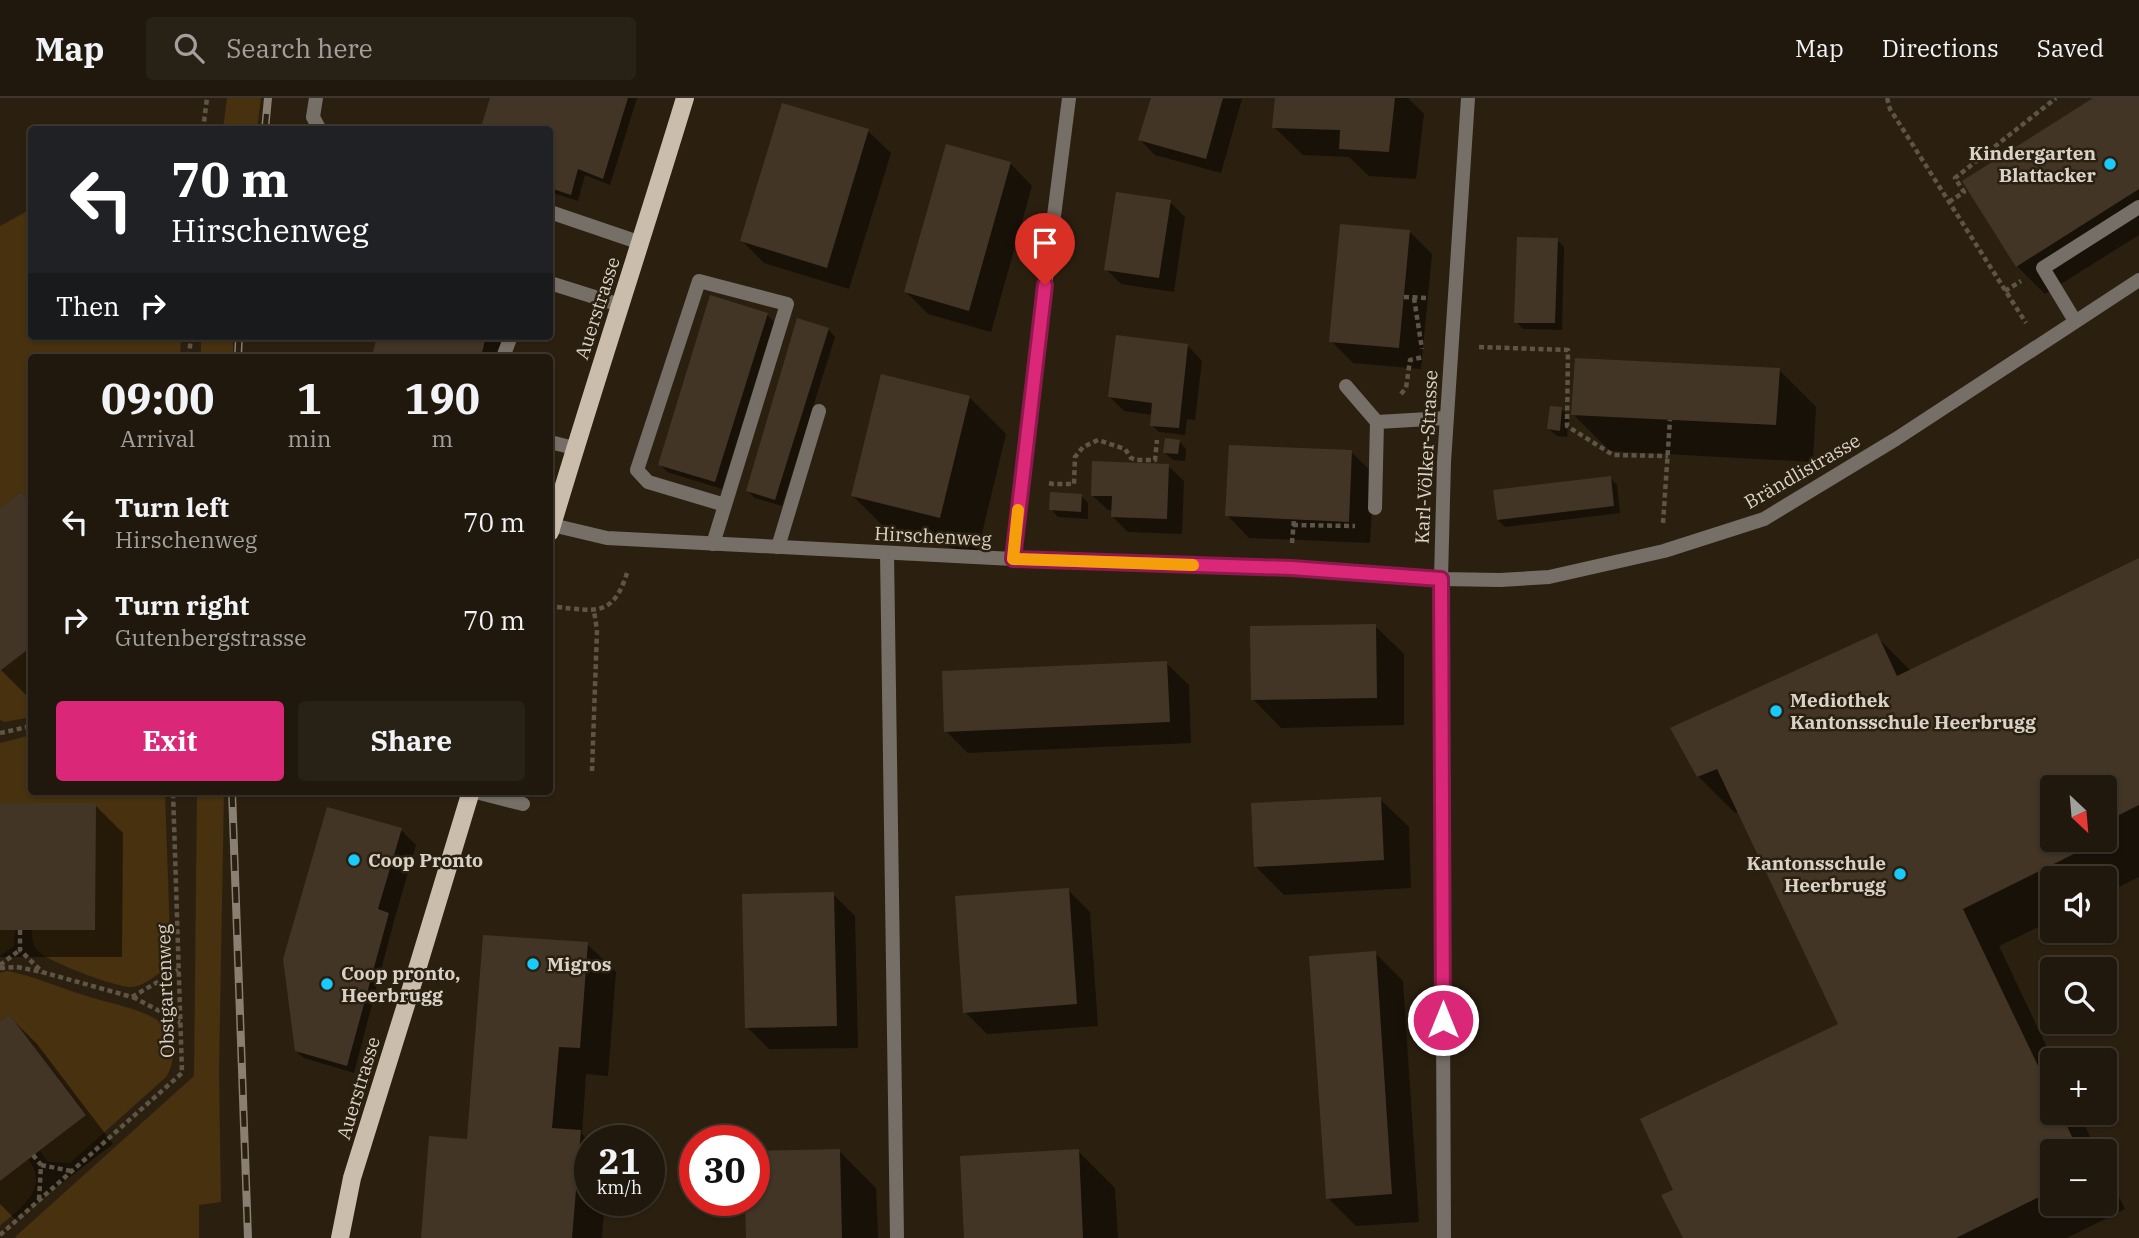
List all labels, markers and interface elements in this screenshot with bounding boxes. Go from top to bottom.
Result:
search box [146,17,636,80]
text: Map [35,27,104,70]
icon: search [170,29,208,67]
text: Search here [226,31,373,65]
text: Map [1795,32,1844,64]
text: Directions [1882,32,1999,64]
text: Saved [2037,32,2104,64]
place label: Kindergarten Blattacker [1969,141,2097,187]
text: 70 m [171,147,289,210]
icon: left [56,154,147,245]
marker: Kindergarten Blattacker [2102,156,2118,172]
text: Hirschenweg [171,209,369,251]
pin [1015,213,1075,285]
icon: arrive [1026,224,1064,262]
street label: Auerstrasse [569,254,625,362]
icon: right [134,287,172,325]
text: Then [56,289,120,323]
street label: Karl-Völker-Strasse [1409,369,1443,545]
text: 09:00 [101,371,215,426]
text: 1 [297,371,322,426]
text: 190 [404,371,480,426]
text: Arrival [120,423,195,453]
text: min [288,423,331,453]
text: m [431,423,453,453]
street label: Brändlistrasse [1740,428,1864,514]
text: Turn left [115,490,229,524]
icon: left [56,503,94,541]
text: 70 m [463,505,525,539]
street label: Hirschenweg [874,521,993,551]
text: Hirschenweg [115,524,257,554]
text: Turn right [115,588,249,622]
icon: right [56,601,94,639]
text: 70 m [463,603,525,637]
text: Gutenbergstrasse [115,622,307,652]
place label: Mediothek Kantonsschule Heerbrugg [1790,688,2036,734]
button: Exit [56,701,284,781]
button: Share [298,701,525,781]
marker: Mediothek Kantonsschule Heerbrugg [1768,703,1784,719]
north arrow [2040,775,2118,852]
map controls [2040,775,2117,1216]
place label: Coop Pronto [368,848,483,872]
place label: Kantonsschule Heerbrugg [1746,851,1886,897]
marker: Coop Pronto [346,852,362,868]
marker: Kantonsschule Heerbrugg [1892,866,1908,882]
button: sound [2040,866,2117,943]
street label: Obstgartenweg [151,923,179,1058]
place label: Migros [547,952,612,976]
marker: Migros [525,956,541,972]
button: search [2040,957,2117,1034]
place label: Coop pronto, Heerbrugg [341,961,460,1007]
marker: Coop pronto, Heerbrugg [319,976,335,992]
position arrow [1406,983,1480,1057]
street label: Auerstrasse [331,1034,385,1142]
button: + [2040,1048,2117,1125]
speed limit sign: 30 [679,1125,770,1216]
text: 21 [598,1138,641,1184]
button: − [2040,1139,2117,1216]
text: km/h [597,1176,642,1199]

